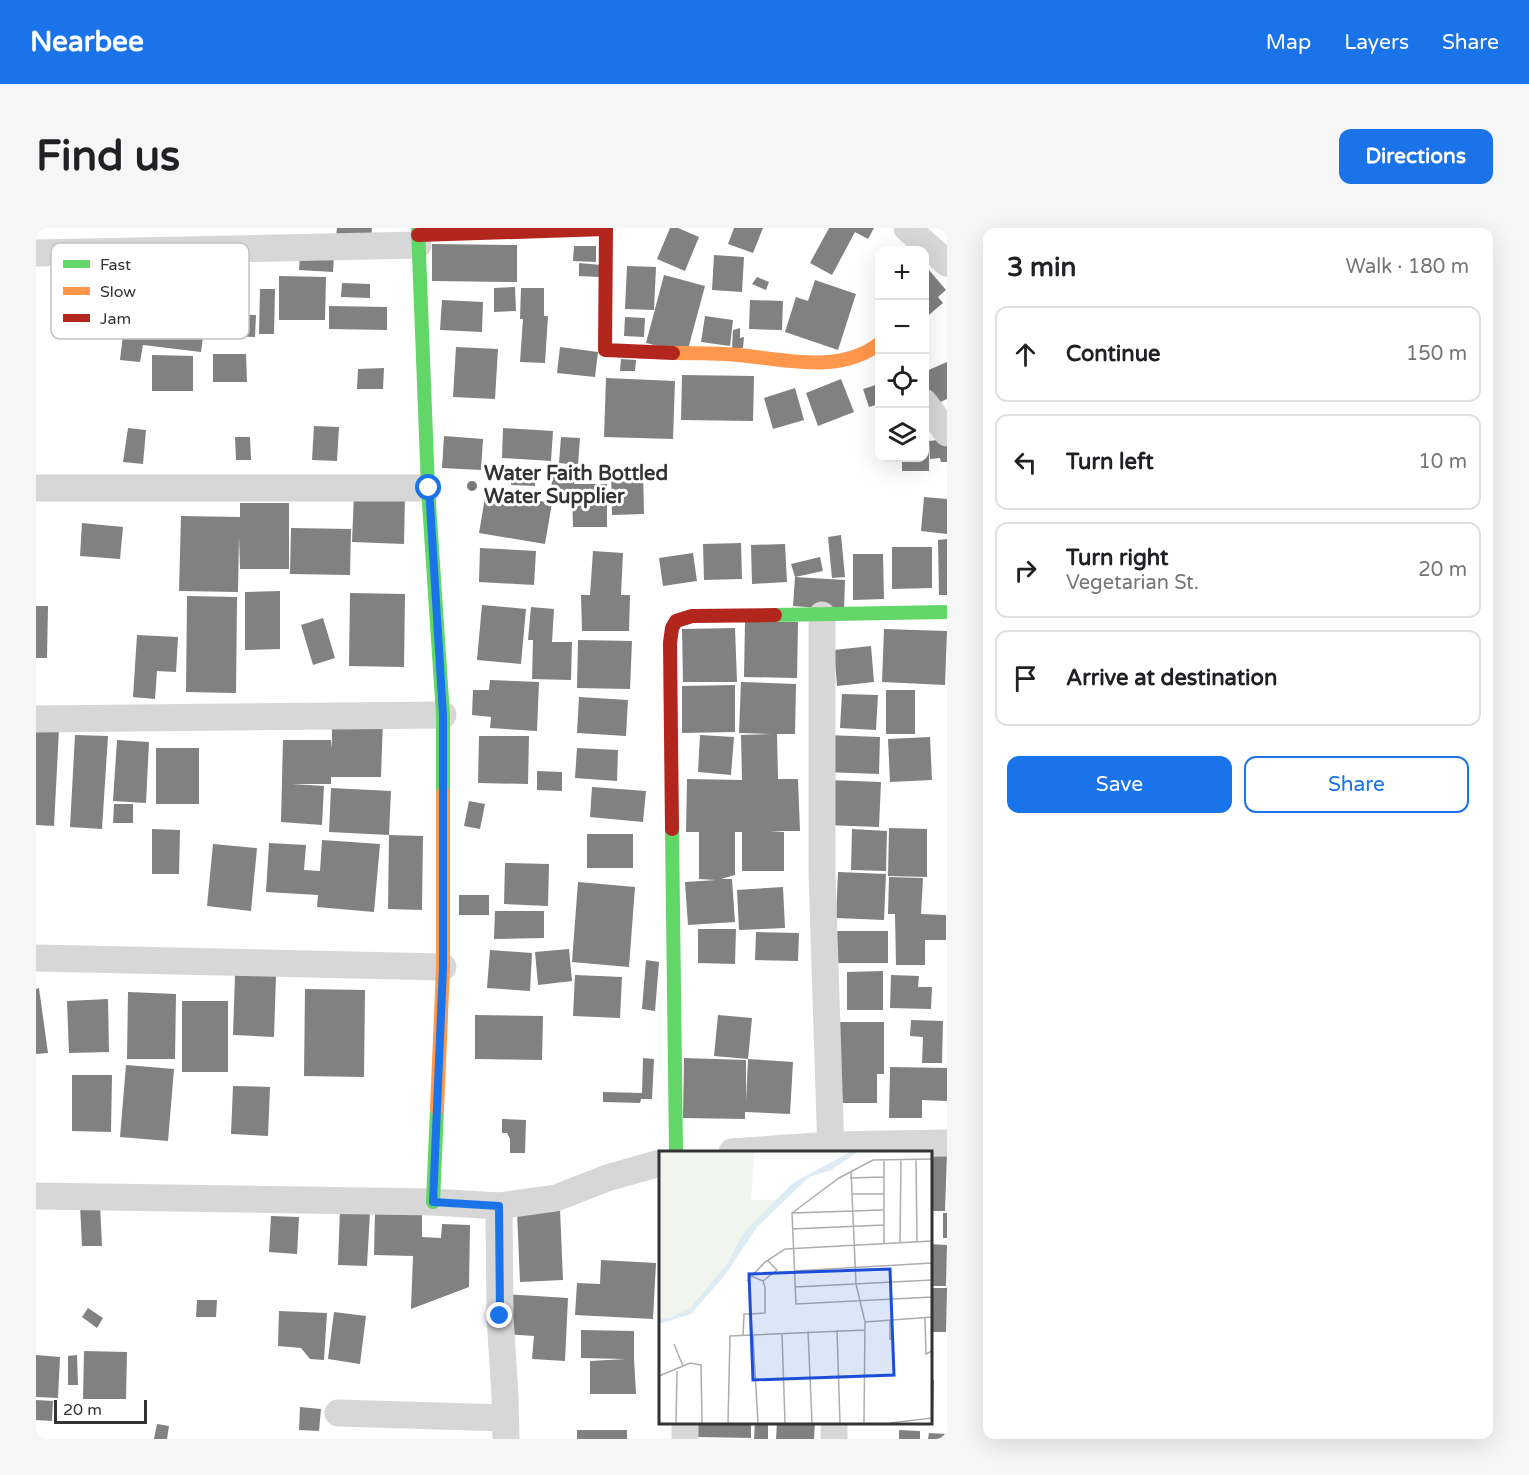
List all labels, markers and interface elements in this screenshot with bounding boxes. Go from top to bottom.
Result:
text: Nearbee [30,25,144,59]
text: Map [1266,30,1311,55]
text: Layers [1344,30,1409,55]
text: Share [1442,30,1499,55]
button: Directions [1339,129,1493,184]
text: Find us [36,131,180,182]
legend [51,243,249,339]
map controls [875,246,929,462]
button: + [875,246,929,300]
text: 3 min [1007,252,1076,283]
text: Fast [100,255,131,275]
text: Walk · 180 m [1346,255,1469,279]
text: Slow [100,282,136,302]
button: − [875,300,929,354]
text: Jam [100,309,131,329]
icon: ahead [1009,338,1042,371]
text: Continue [1066,341,1161,367]
text: 150 m [1406,342,1467,366]
button: locate [875,354,929,408]
button: layers [875,408,929,462]
icon: left [1009,446,1042,479]
text: Turn left [1066,449,1154,475]
text: 10 m [1418,450,1467,474]
place label: Water Faith Bottled Water Supplier [484,462,668,509]
route start [415,474,441,500]
marker: Water Faith Bottled Water Supplier [465,479,479,493]
text: Turn right [1066,545,1168,571]
icon: right [1009,554,1042,587]
text: 20 m [1418,558,1467,582]
text: Vegetarian St. [1066,571,1199,595]
icon: arrive [1009,662,1042,695]
text: Arrive at destination [1066,665,1277,691]
button: Save [1007,756,1232,813]
button: Share [1244,756,1469,813]
inset map [659,1151,932,1424]
route end [486,1302,512,1328]
scale bar [54,1397,147,1424]
text: 20 m [63,1400,102,1420]

